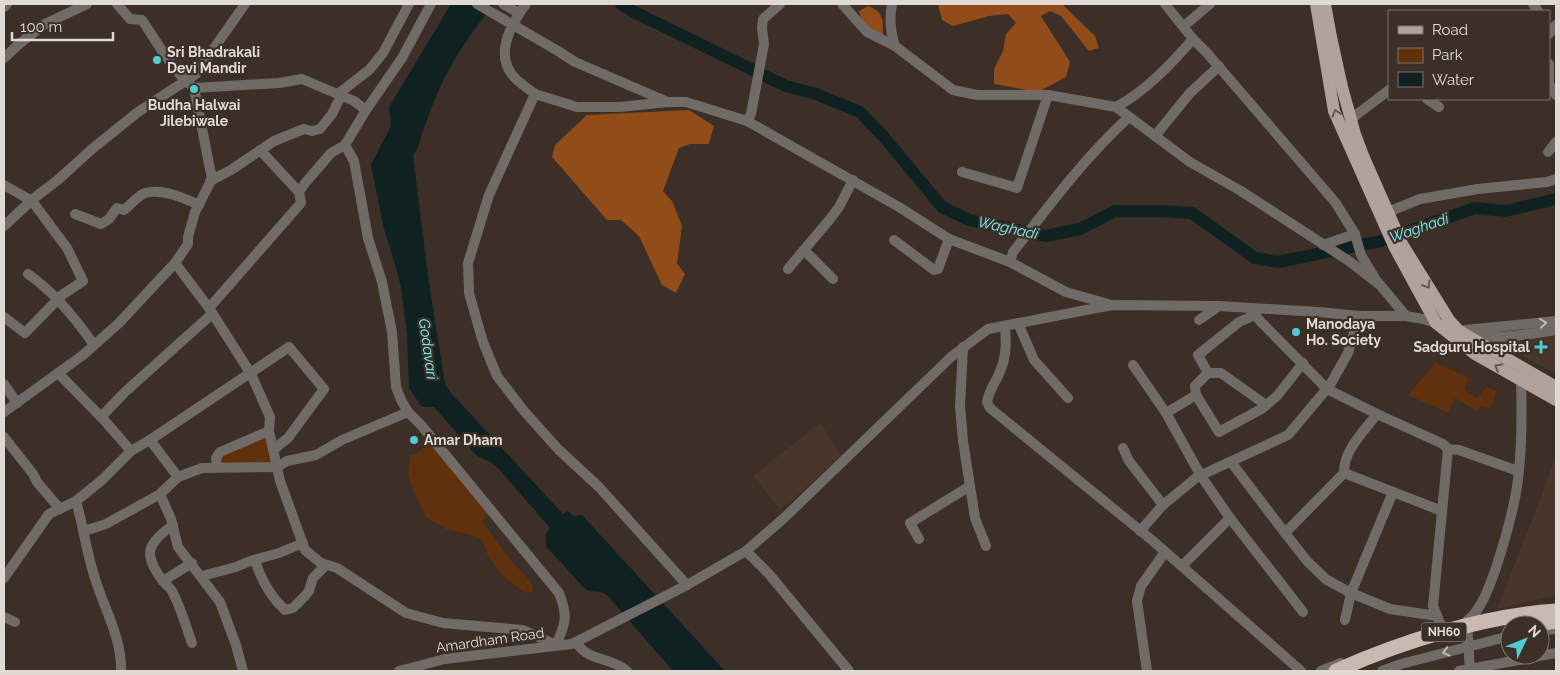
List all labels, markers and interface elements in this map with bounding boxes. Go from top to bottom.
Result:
scale bar [12,10,114,42]
legend [1388,10,1550,100]
text: 100 m [20,18,62,36]
text: Road [1432,21,1468,39]
place label: Sri Bhadrakali Devi Mandir [167,44,260,76]
text: Park [1432,46,1463,64]
marker: Sri Bhadrakali Devi Mandir [151,54,163,66]
text: Water [1432,71,1475,89]
marker: Budha Halwai Jilebiwale [188,83,200,95]
place label: Budha Halwai Jilebiwale [148,97,240,129]
one-way arrow [1331,109,1341,117]
water label: Waghadi [1387,209,1452,247]
water label: Waghadi [976,213,1041,243]
one-way arrow [1421,280,1431,289]
place label: Manodaya Ho. Society [1306,316,1381,348]
water label: Godavari [415,317,441,381]
one-way arrow [1539,318,1547,329]
marker: Manodaya Ho. Society [1290,326,1302,338]
place label: Sadguru Hospital [1413,339,1531,355]
marker: Sadguru Hospital [1534,340,1548,354]
one-way arrow [1495,364,1504,374]
place label: Amar Dham [424,432,503,448]
marker: Amar Dham [408,434,420,446]
north arrow [1500,615,1550,665]
road number: NH60 [1422,622,1466,642]
text: N [1525,622,1544,640]
street label: Amardham Road [435,624,545,656]
one-way arrow [1442,646,1450,656]

